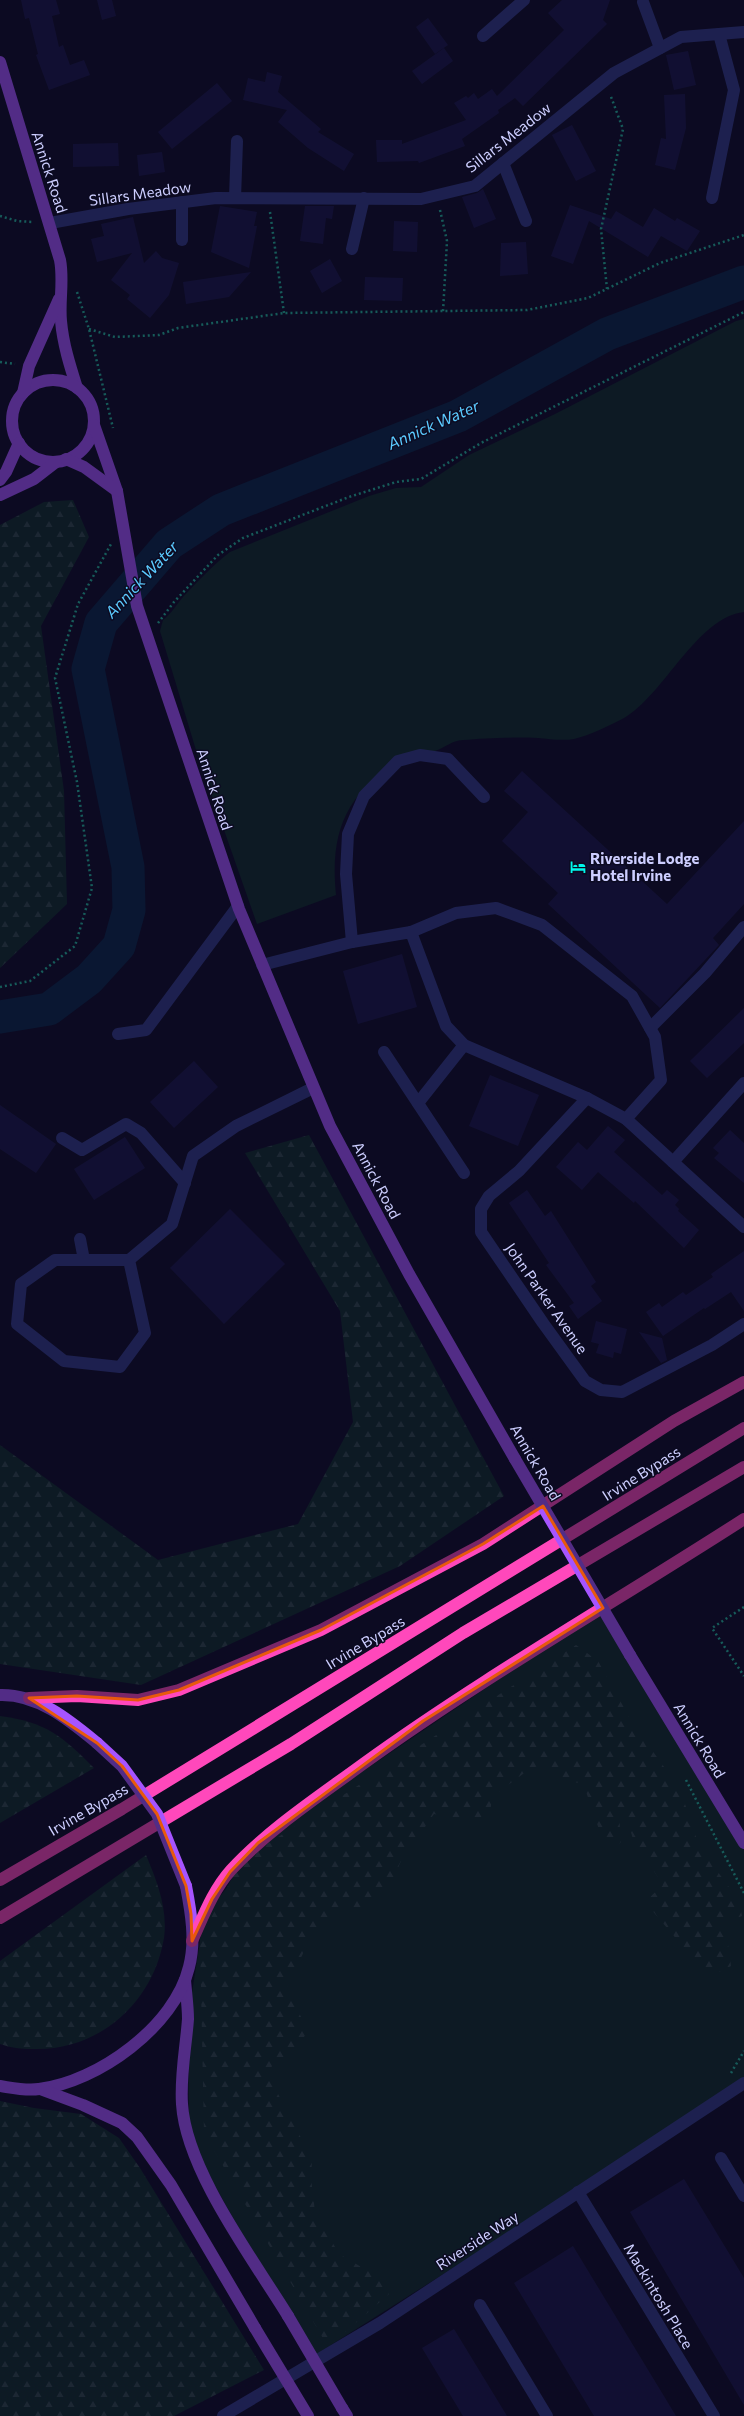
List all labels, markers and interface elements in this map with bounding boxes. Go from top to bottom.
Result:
street label: Sillars Meadow [462,98,554,176]
street label: Annick Road [28,129,72,215]
street label: Sillars Meadow [88,177,192,209]
water label: Annick Water [383,395,482,453]
water label: Annick Water [100,536,182,622]
street label: Annick Road [193,746,237,832]
place label: Riverside Lodge Hotel Irvine [590,849,699,884]
hotel icon: Riverside Lodge Hotel Irvine [569,858,587,876]
street label: Annick Road [349,1138,405,1222]
street label: John Parker Avenue [502,1239,592,1357]
street label: Annick Road [507,1421,565,1503]
street label: Irvine Bypass [599,1442,684,1504]
street label: Irvine Bypass [322,1611,408,1673]
street label: Annick Road [670,1699,730,1781]
street label: Irvine Bypass [45,1779,131,1839]
street label: Riverside Way [432,2206,522,2273]
street label: Mackintosh Place [620,2240,698,2352]

